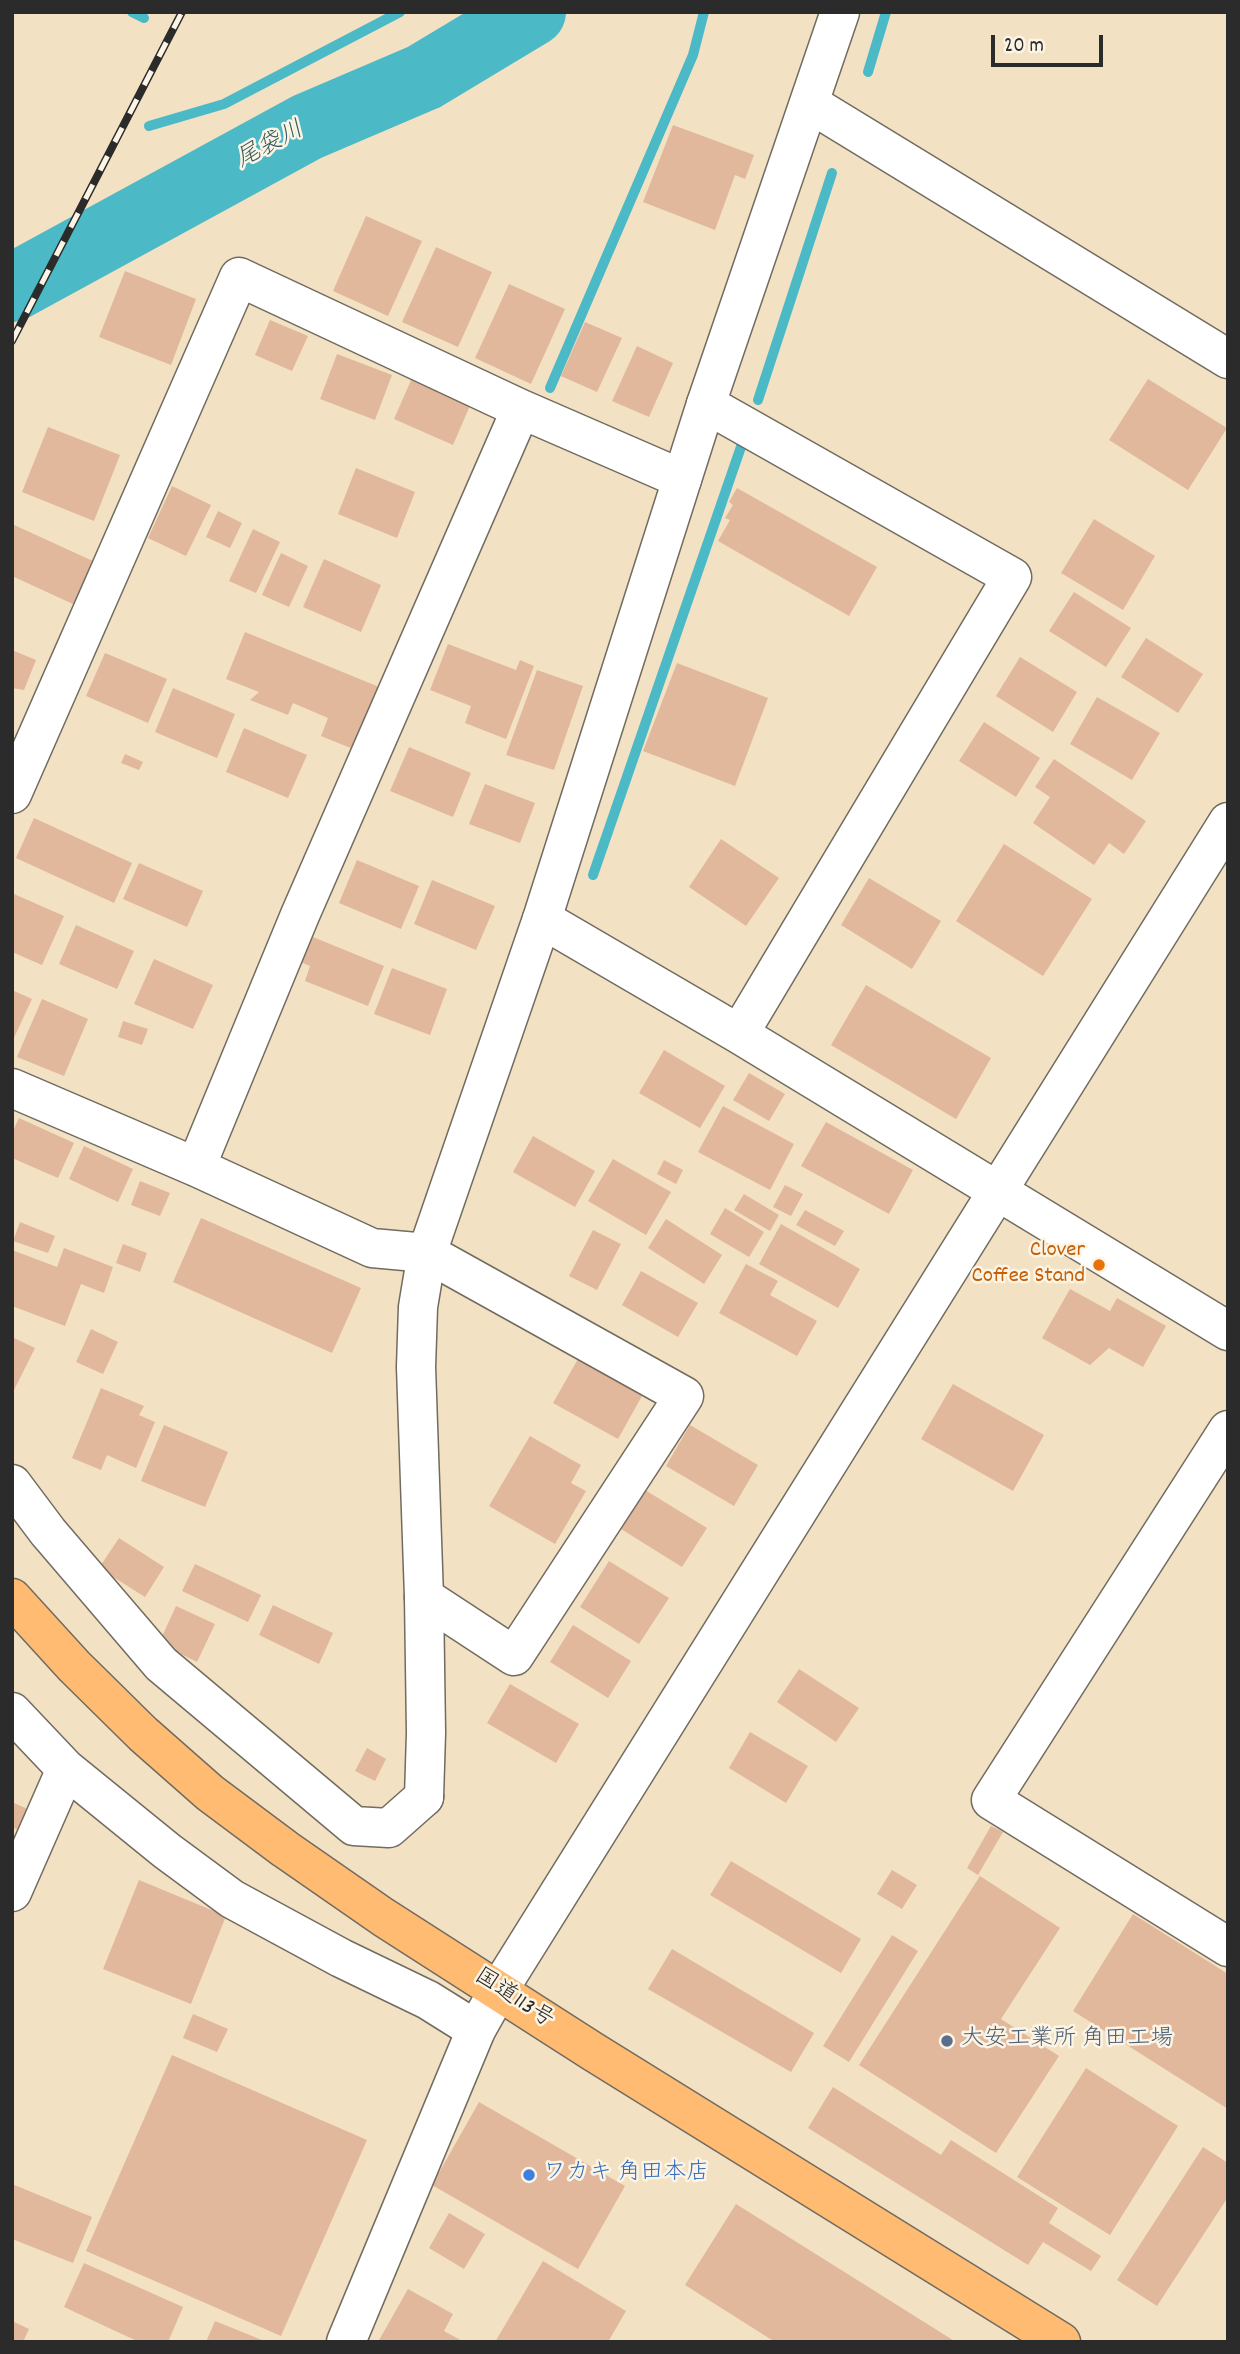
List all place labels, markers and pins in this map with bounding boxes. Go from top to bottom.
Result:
place label: Clover Coffee Stand [971,1238,1085,1292]
marker: Clover Coffee Stand [1091,1257,1107,1273]
place label: 大安工業所 角田工場 [961,2027,1173,2055]
marker: 大安工業所 角田工場 [939,2033,955,2049]
place label: ワカキ 角田本店 [543,2161,709,2189]
marker: ワカキ 角田本店 [521,2167,537,2183]

